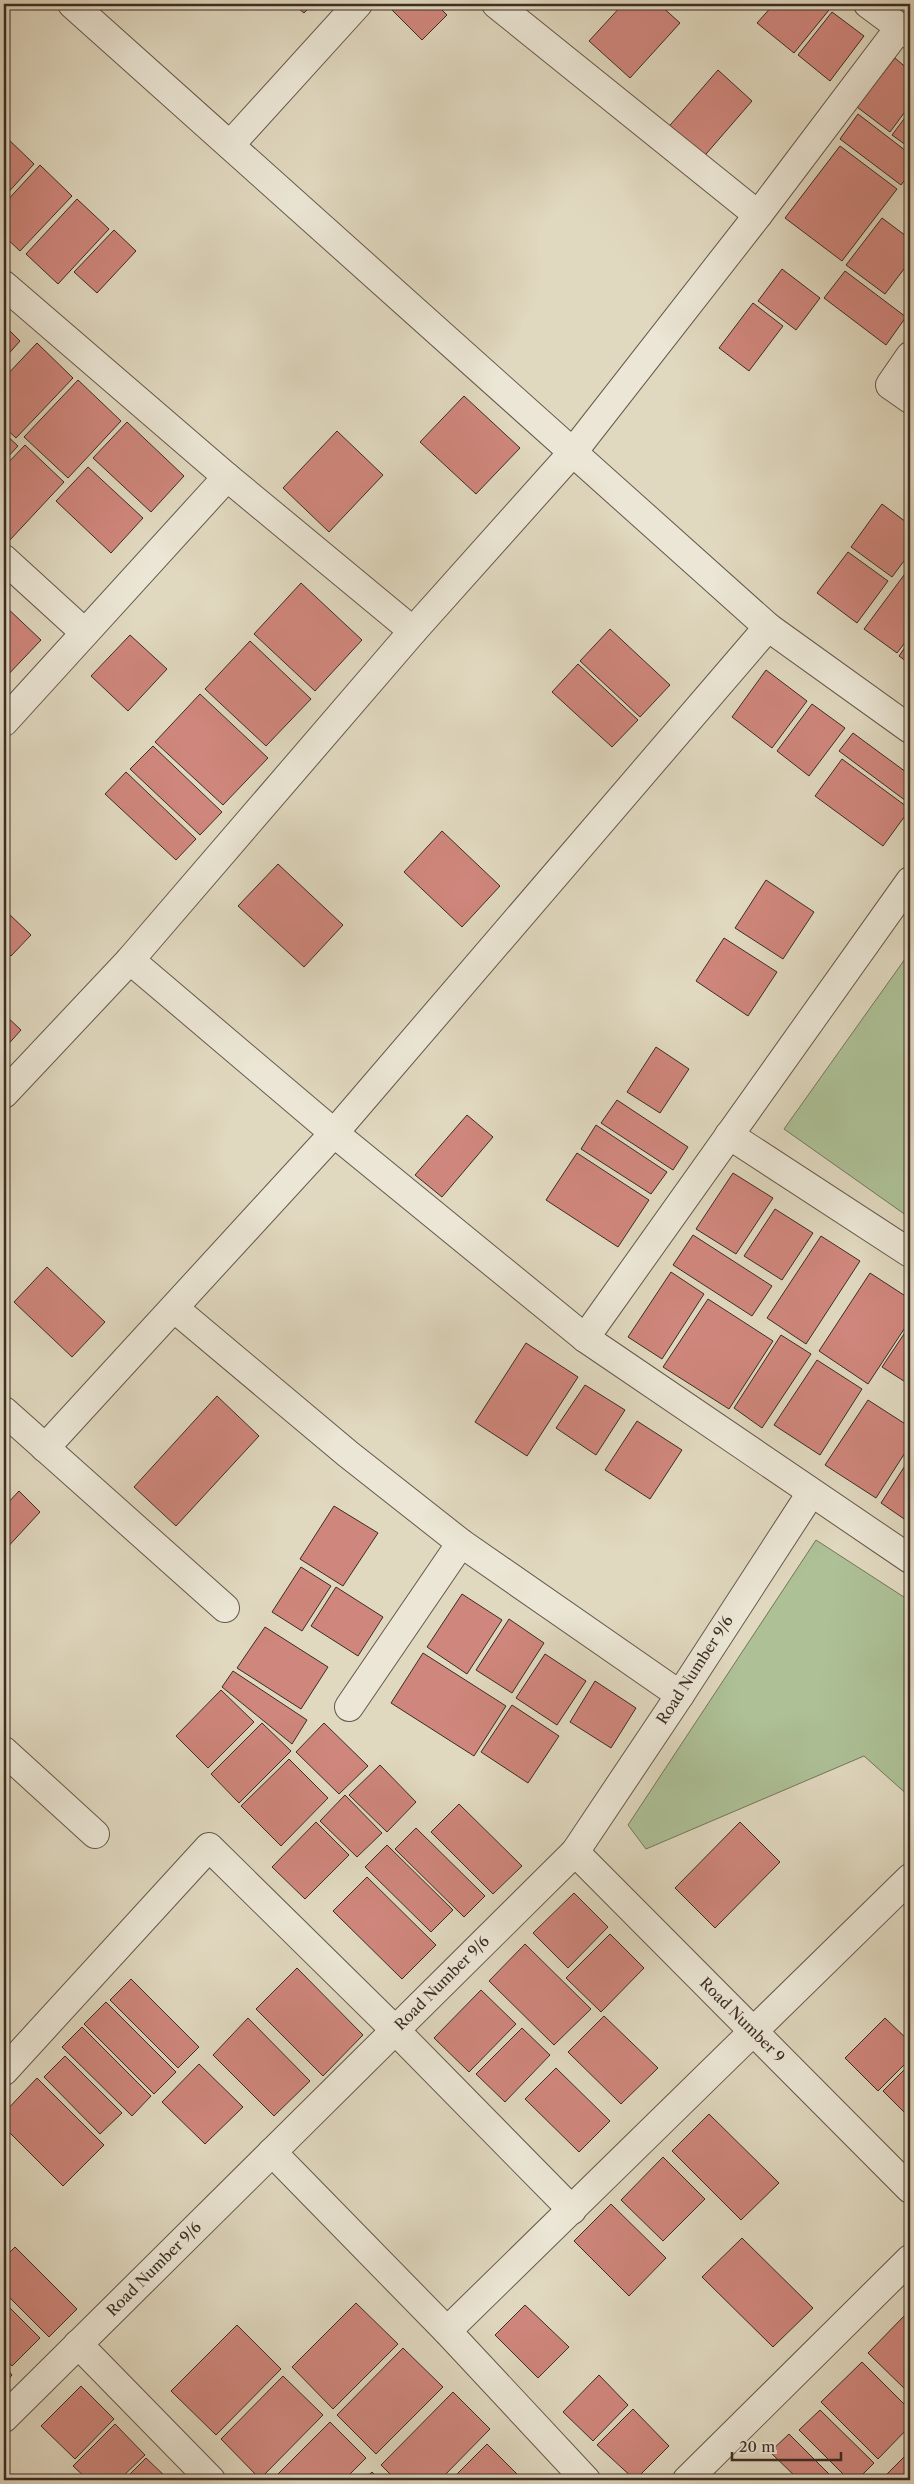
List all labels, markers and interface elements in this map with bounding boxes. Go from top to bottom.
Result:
street label: Road Number 9/6 [652,1611,737,1728]
street label: Road Number 9/6 [390,1931,493,2034]
street label: Road Number 9 [696,1973,789,2066]
street label: Road Number 9/6 [102,2217,205,2320]
scale bar [732,2429,840,2461]
text: 20 m [739,2437,775,2456]

